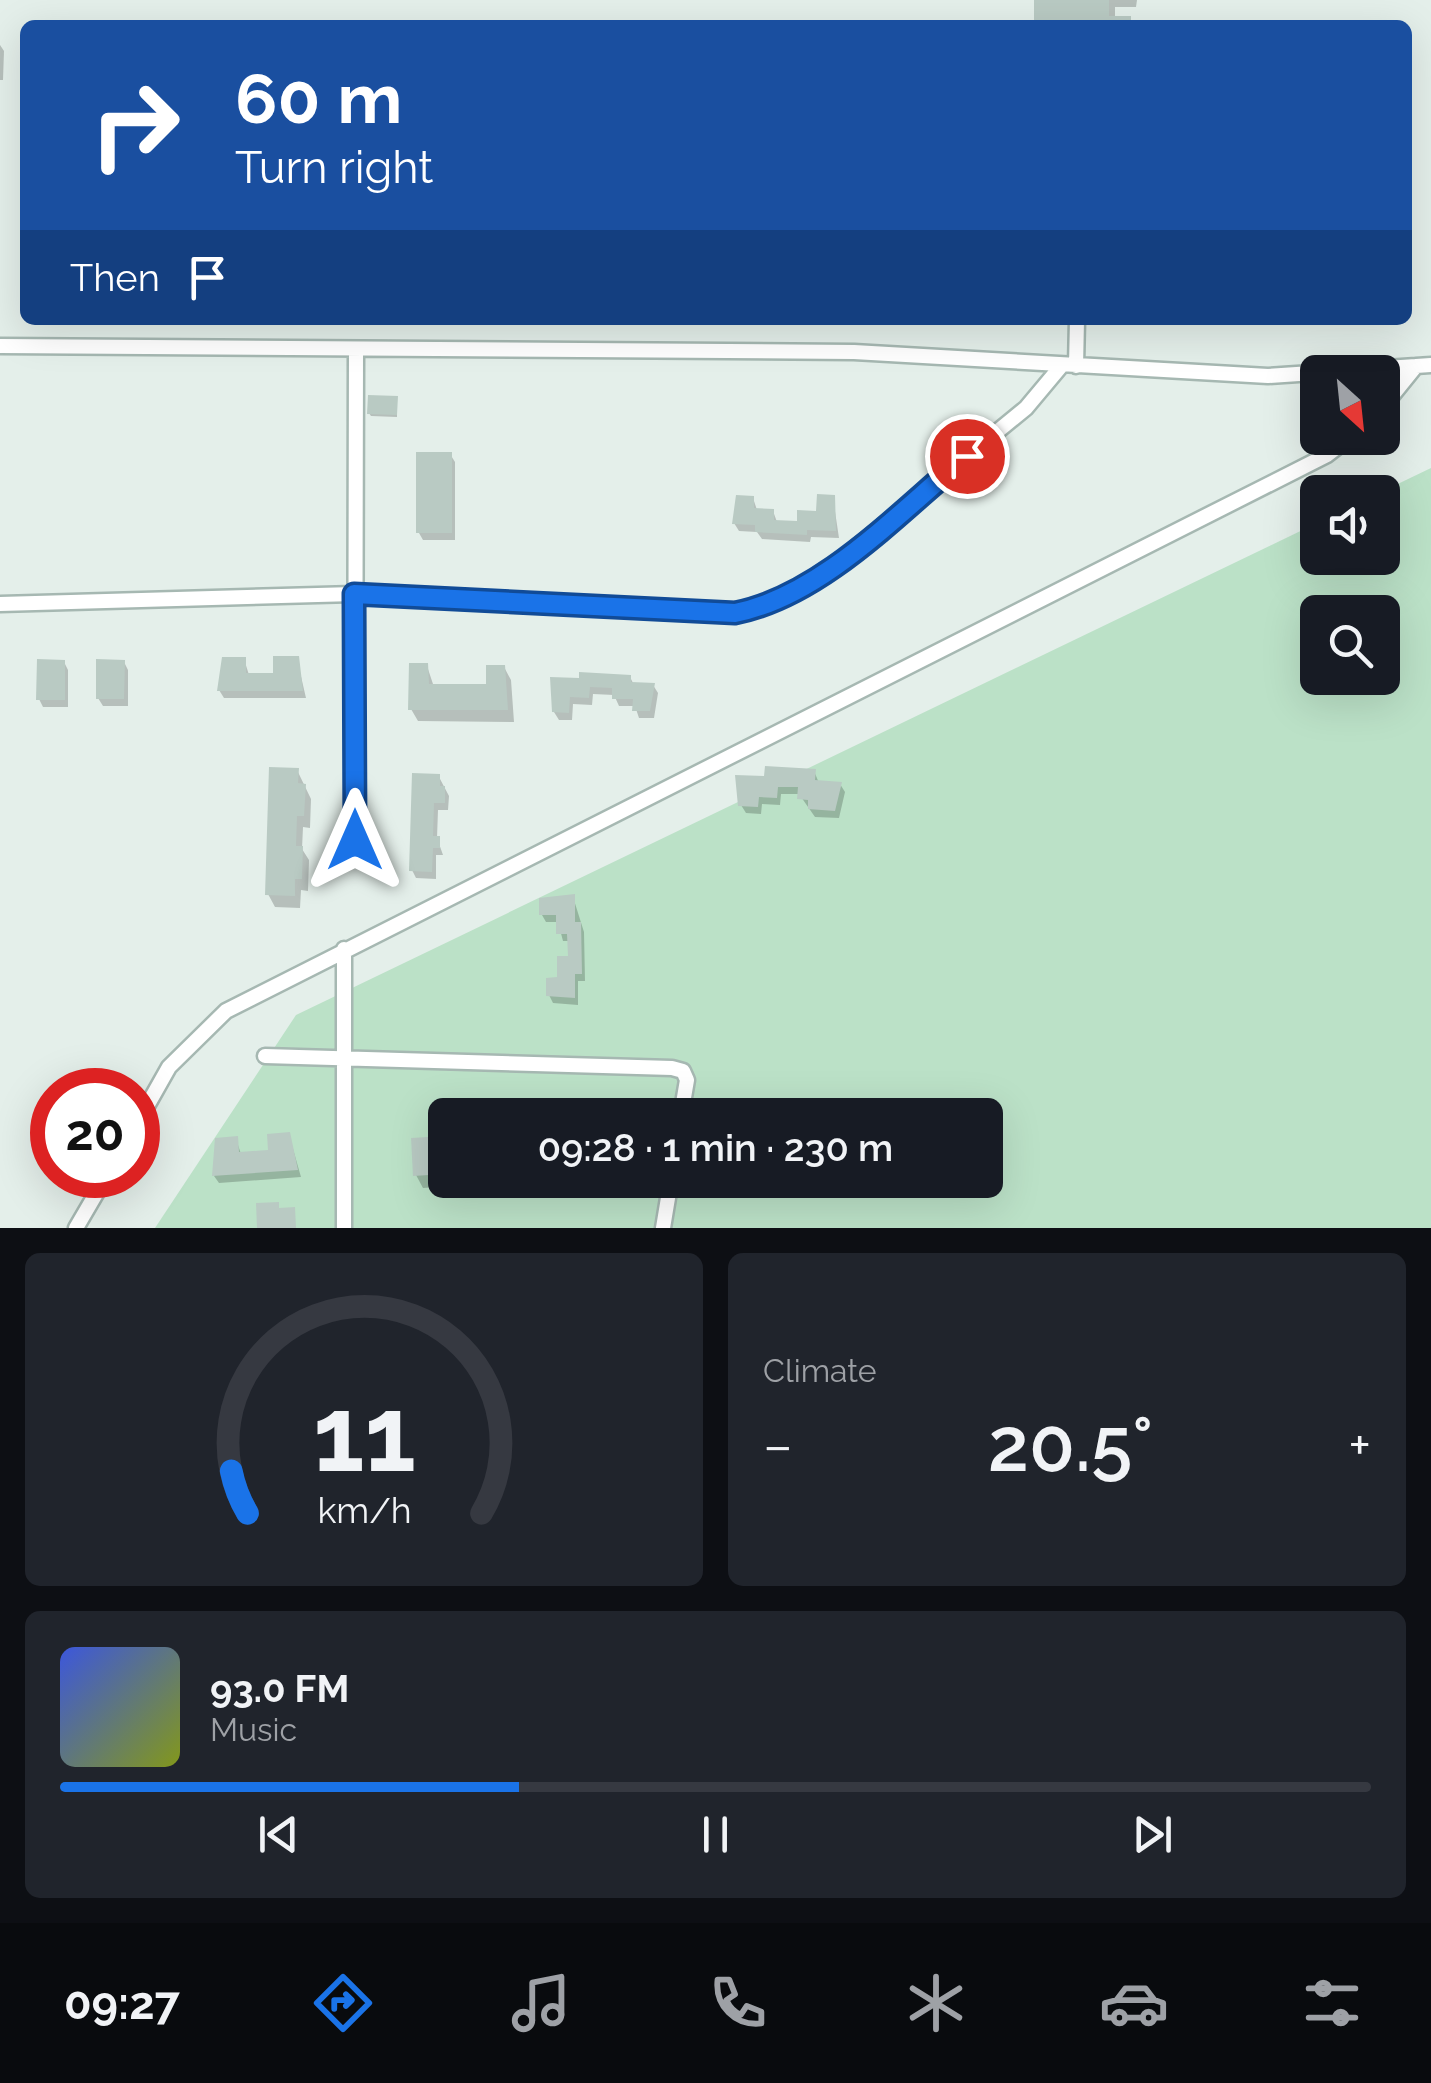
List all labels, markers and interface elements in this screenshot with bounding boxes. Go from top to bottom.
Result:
text: 60 m [235,57,402,139]
icon: right [70,60,200,190]
text: Turn right [235,141,433,194]
icon: arrive [180,250,235,305]
text: Then [70,255,160,300]
north arrow [1300,355,1400,455]
map controls [1300,355,1400,695]
pin [925,414,1010,499]
icon: arrive [940,429,995,484]
button: sound [1300,475,1400,575]
button: search [1300,595,1400,695]
position arrow [303,788,407,892]
speed limit sign: 20 [30,1068,160,1198]
text: 09:28 · 1 min · 230 m [538,1125,893,1170]
text: Climate [763,1352,877,1389]
text: 11 [313,1373,415,1495]
text: 20.5° [988,1400,1153,1489]
text: − [763,1413,793,1478]
text: + [1348,1413,1371,1478]
text: km/h [317,1489,411,1531]
text: 93.0 FM [210,1666,349,1711]
text: Music [210,1711,297,1748]
icon: previous [251,1807,306,1862]
icon: pause [688,1807,743,1862]
icon: next [1125,1807,1180,1862]
icon: directions [308,1968,378,2038]
icon: music [506,1968,576,2038]
icon: phone [703,1968,773,2038]
icon: climate [901,1968,971,2038]
icon: car [1099,1968,1169,2038]
icon: filters [1297,1968,1367,2038]
text: 09:27 [64,1977,180,2030]

